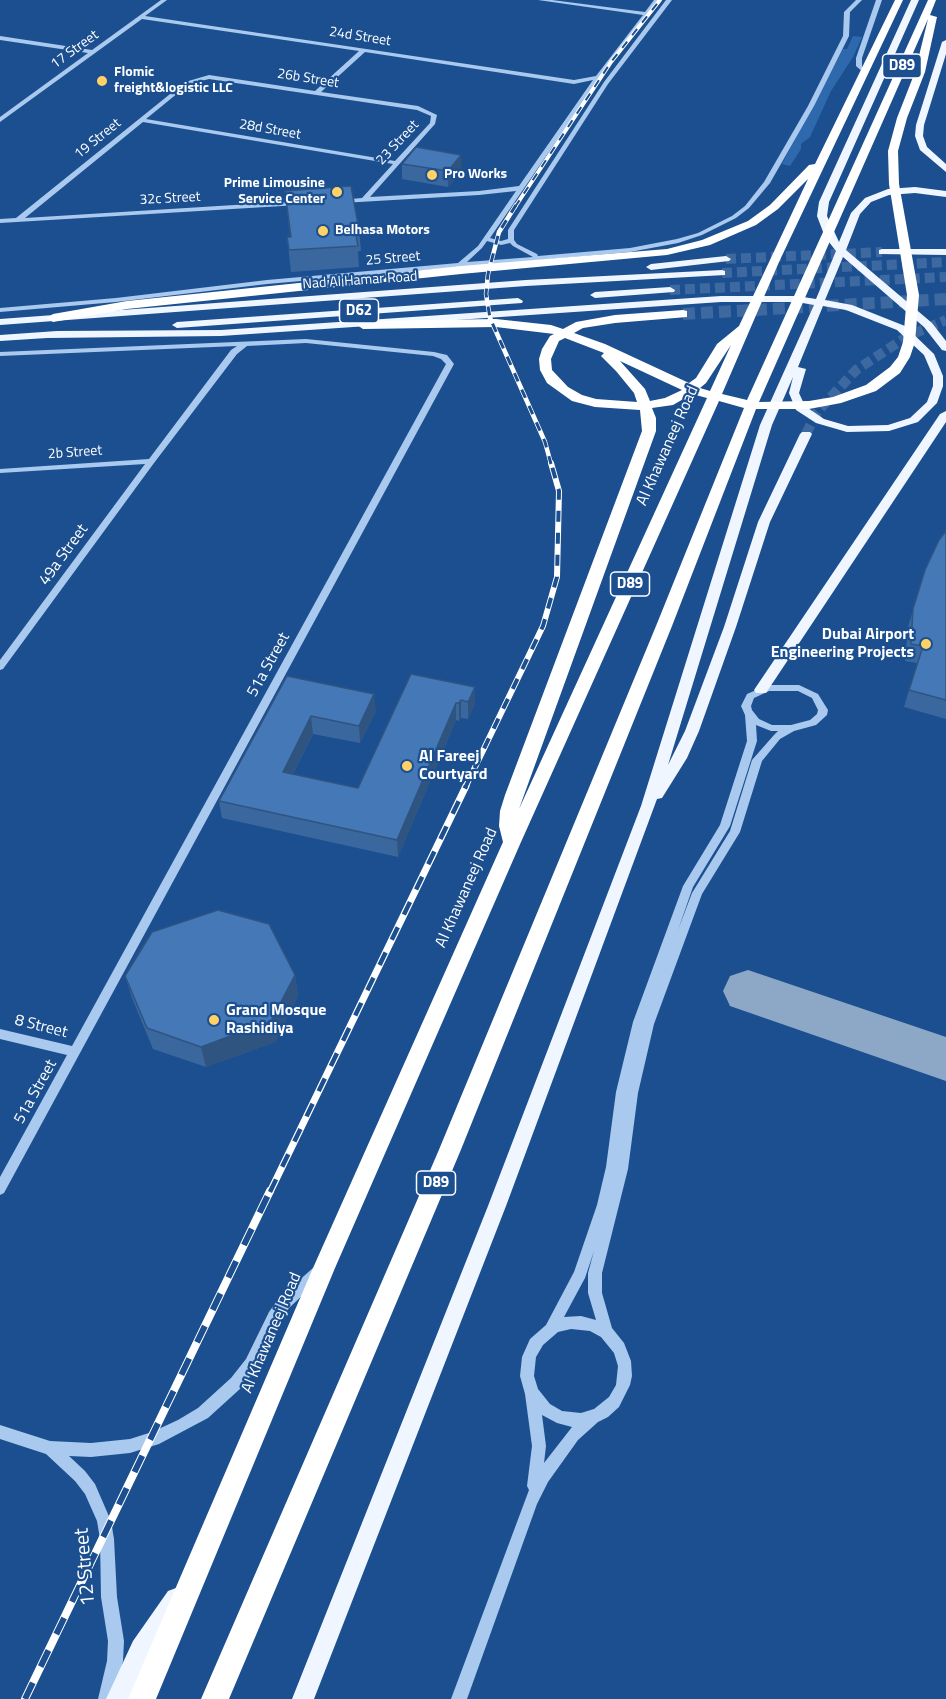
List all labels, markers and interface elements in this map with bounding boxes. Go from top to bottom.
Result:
street label: 24d Street [328,24,392,50]
street label: 17 Street [48,27,102,73]
road number: D89 [882,54,922,78]
place label: Flomic freight&logistic LLC [114,65,233,98]
street label: 26b Street [276,66,340,92]
marker: Flomic freight&logistic LLC [95,74,109,88]
street label: 19 Street [71,115,125,163]
street label: 28d Street [238,116,302,144]
street label: 23 Street [373,117,423,169]
place label: Pro Works [444,167,507,183]
marker: Pro Works [425,168,439,182]
place label: Prime Limousine Service Center [224,176,325,208]
marker: Prime Limousine Service Center [330,185,344,199]
street label: 32c Street [139,189,201,209]
place label: Belhasa Motors [335,223,430,239]
marker: Belhasa Motors [316,224,330,238]
street label: 25 Street [365,248,421,270]
street label: Nad Al Hamar Road [302,269,418,293]
road number: D62 [340,299,378,323]
street label: Al Khawaneej Road [633,383,703,509]
street label: 2b Street [47,443,103,463]
street label: 49a Street [35,521,93,589]
road number: D89 [610,572,650,596]
place label: Dubai Airport Engineering Projects [771,625,914,663]
street label: 51a Street [243,629,295,701]
marker: Dubai Airport Engineering Projects [919,637,933,651]
place label: Al Fareej Courtyard [419,747,487,785]
marker: Al Fareej Courtyard [400,759,414,773]
street label: Al Khawaneej Road [432,825,502,951]
place label: Grand Mosque Rashidiya [226,1001,326,1039]
street label: 8 Street [13,1011,69,1043]
marker: Grand Mosque Rashidiya [207,1013,221,1027]
street label: 51a Street [10,1056,62,1128]
road number: D89 [416,1171,456,1195]
street label: Al Khawaneej Road [238,1270,306,1396]
street label: 12 Street [71,1527,101,1607]

